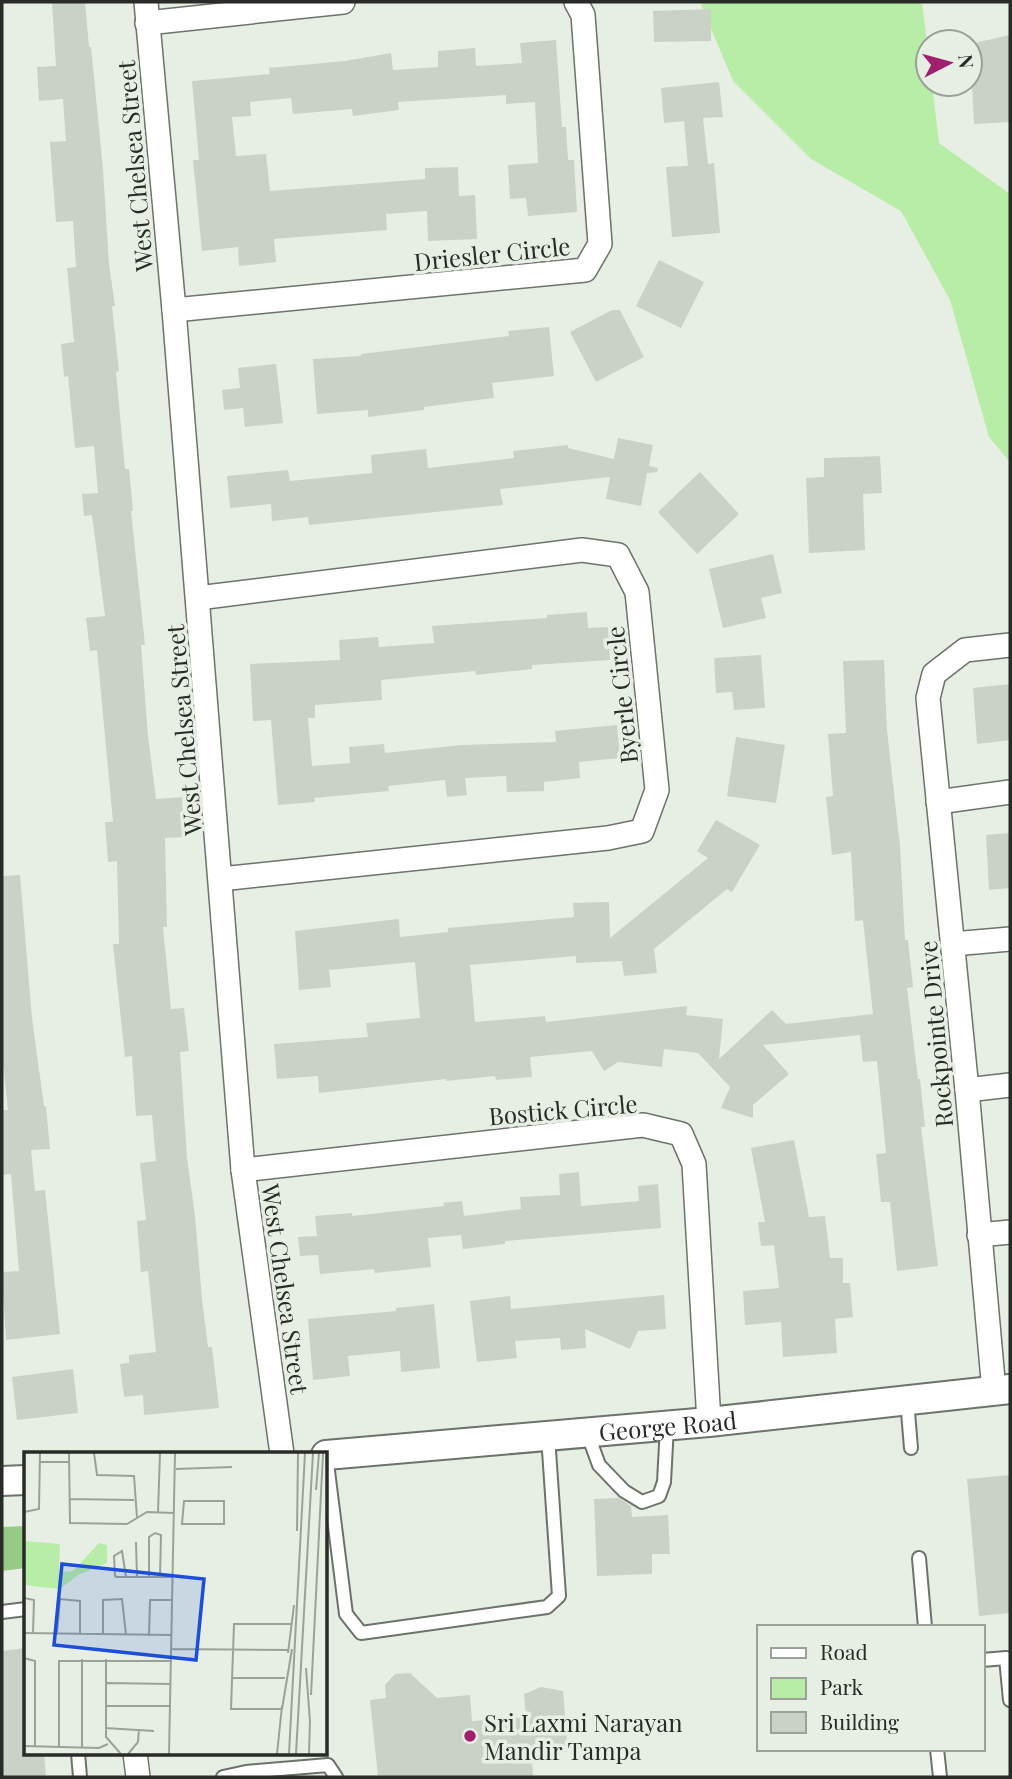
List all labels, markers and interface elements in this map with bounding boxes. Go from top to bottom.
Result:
north arrow [914,28,984,98]
text: N [953,53,981,70]
street label: West Chelsea Street [109,59,159,274]
street label: Driesler Circle [412,229,572,277]
street label: West Chelsea Street [158,623,208,838]
street label: Byerle Circle [598,625,644,765]
street label: Rockpointe Drive [911,939,959,1129]
street label: Bostick Circle [487,1087,639,1131]
street label: West Chelsea Street [255,1181,317,1396]
street label: George Road [598,1403,738,1447]
inset map [24,1452,327,1754]
legend [757,1625,984,1751]
text: Road [820,1637,868,1665]
text: Park [820,1672,864,1700]
place label: Sri Laxmi Narayan Mandir Tampa [484,1706,683,1766]
text: Building [820,1707,899,1735]
marker: Sri Laxmi Narayan Mandir Tampa [462,1728,478,1744]

